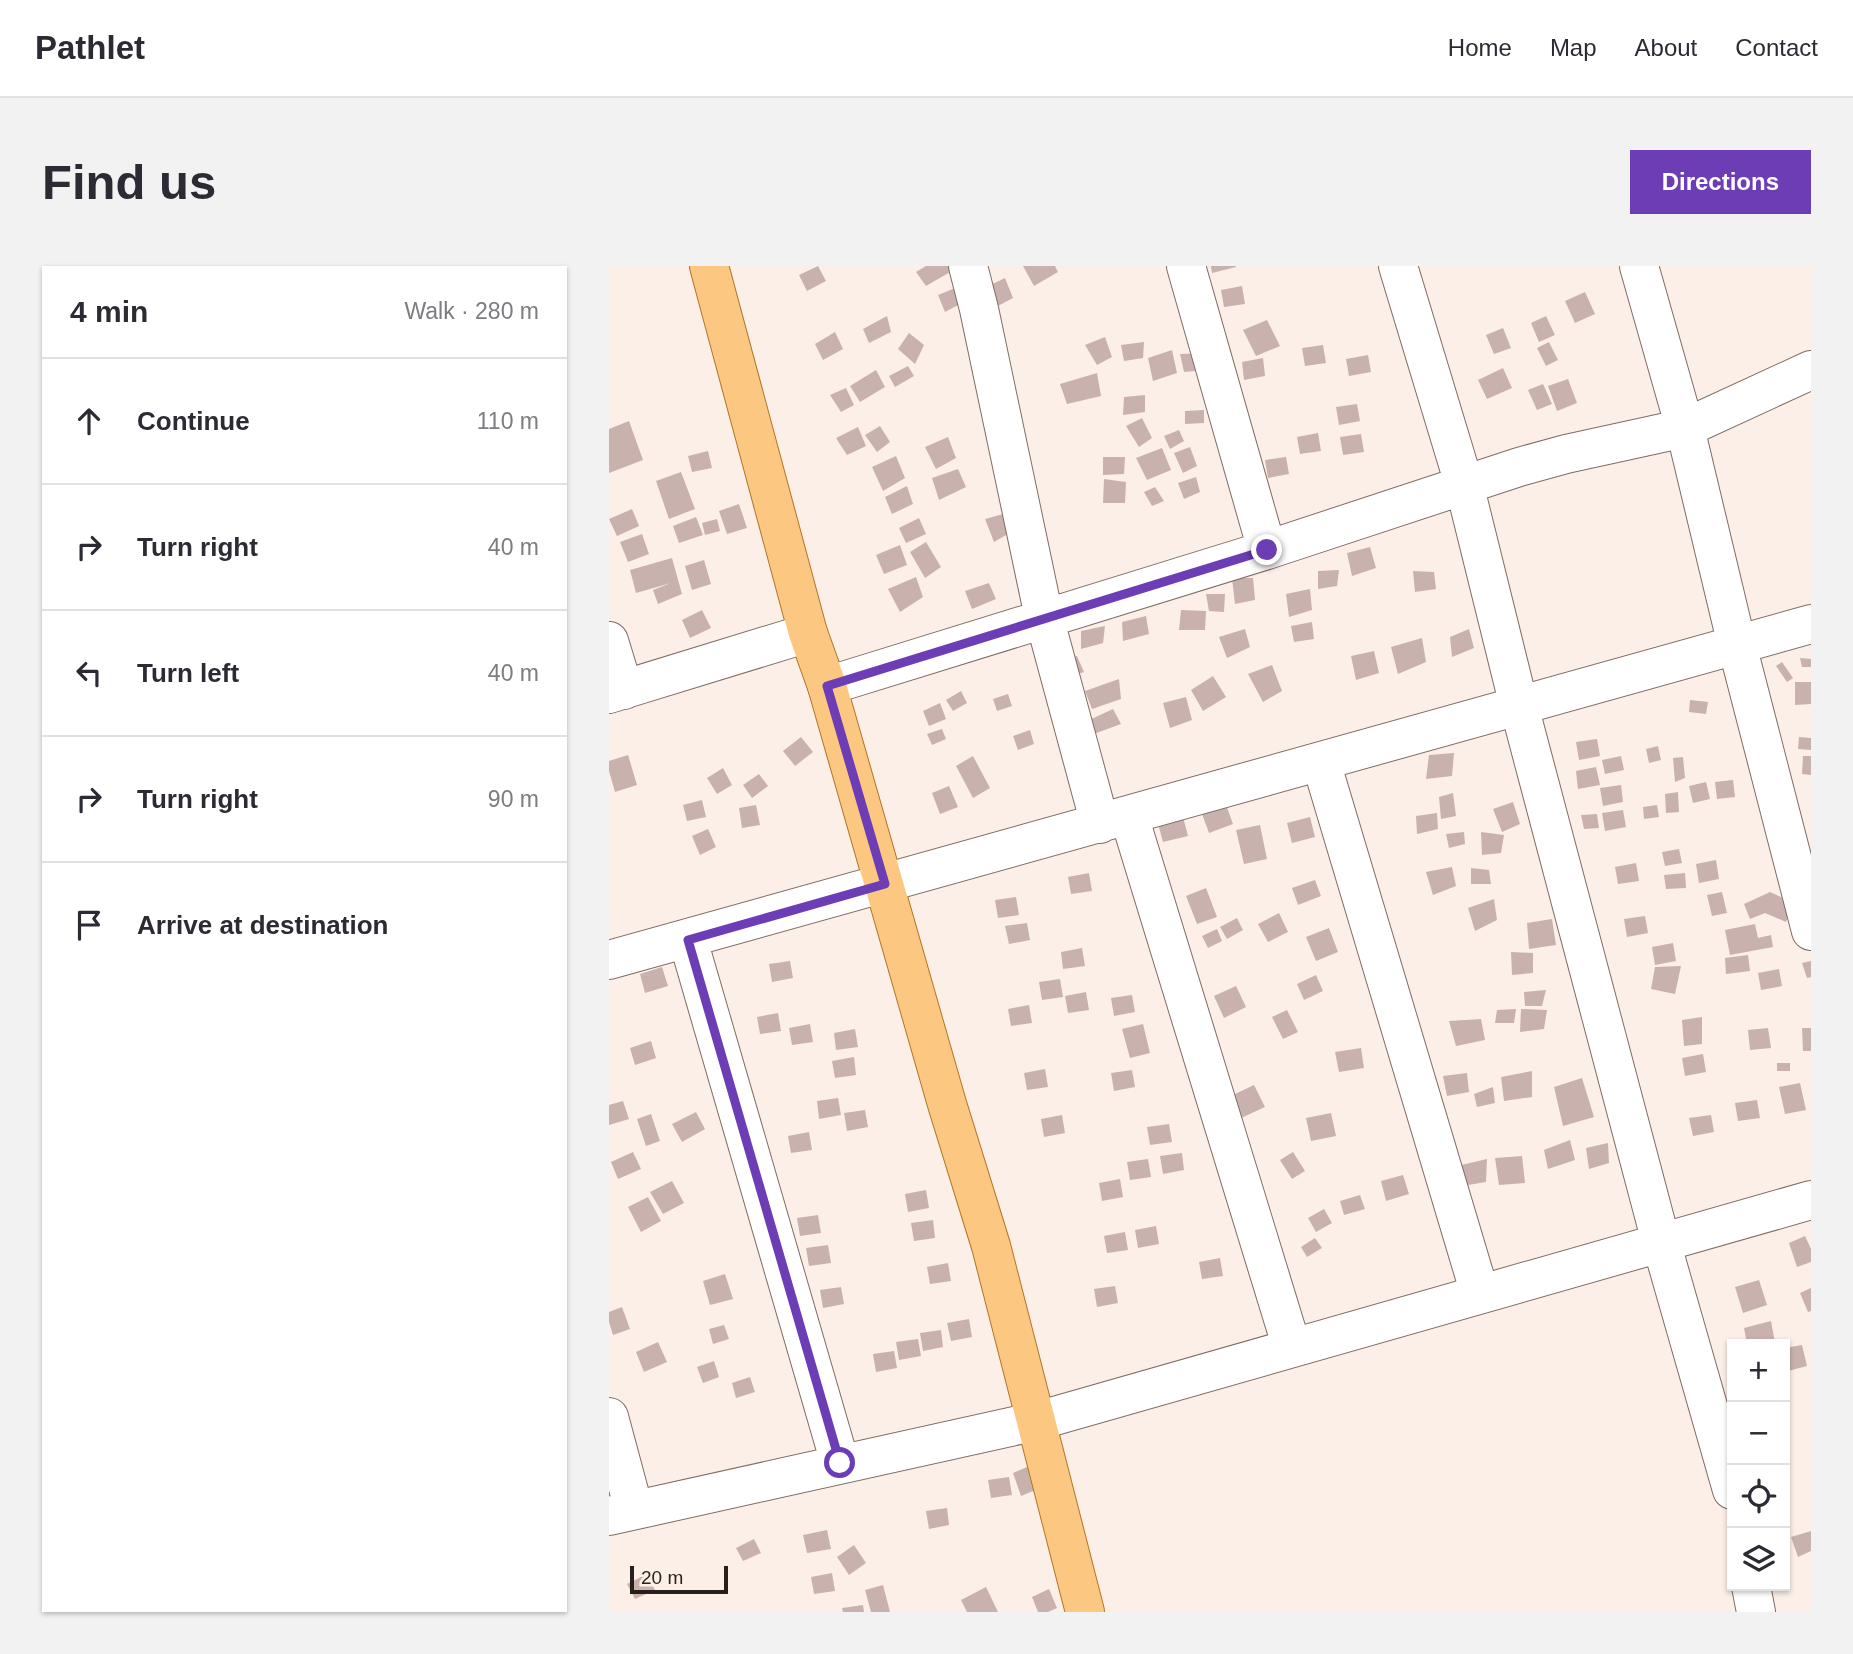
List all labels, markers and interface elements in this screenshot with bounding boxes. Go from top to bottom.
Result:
text: Pathlet [35,29,145,66]
text: Home [1448,34,1512,61]
text: Map [1550,34,1597,61]
text: About [1635,34,1697,61]
text: Contact [1735,34,1818,61]
button: Directions [1630,150,1811,214]
text: Find us [42,155,216,209]
text: 4 min [70,295,148,328]
text: Walk · 280 m [404,298,539,324]
icon: ahead [70,402,108,440]
text: Continue [137,406,250,436]
text: 110 m [477,408,539,434]
icon: right [70,528,108,566]
text: Turn right [137,532,258,562]
text: 40 m [488,534,539,560]
route end [1251,534,1282,565]
icon: left [70,654,108,692]
text: Turn left [137,658,239,688]
text: 40 m [488,660,539,686]
icon: right [70,780,108,818]
text: Turn right [137,784,258,814]
text: 90 m [488,786,539,812]
icon: arrive [70,906,108,944]
text: Arrive at destination [137,910,388,940]
map controls [1727,1339,1790,1591]
button: + [1727,1339,1790,1402]
button: − [1727,1402,1790,1465]
route start [824,1447,855,1478]
button: locate [1727,1465,1790,1528]
button: layers [1727,1528,1790,1591]
scale bar [630,1563,728,1595]
text: 20 m [641,1567,683,1588]

